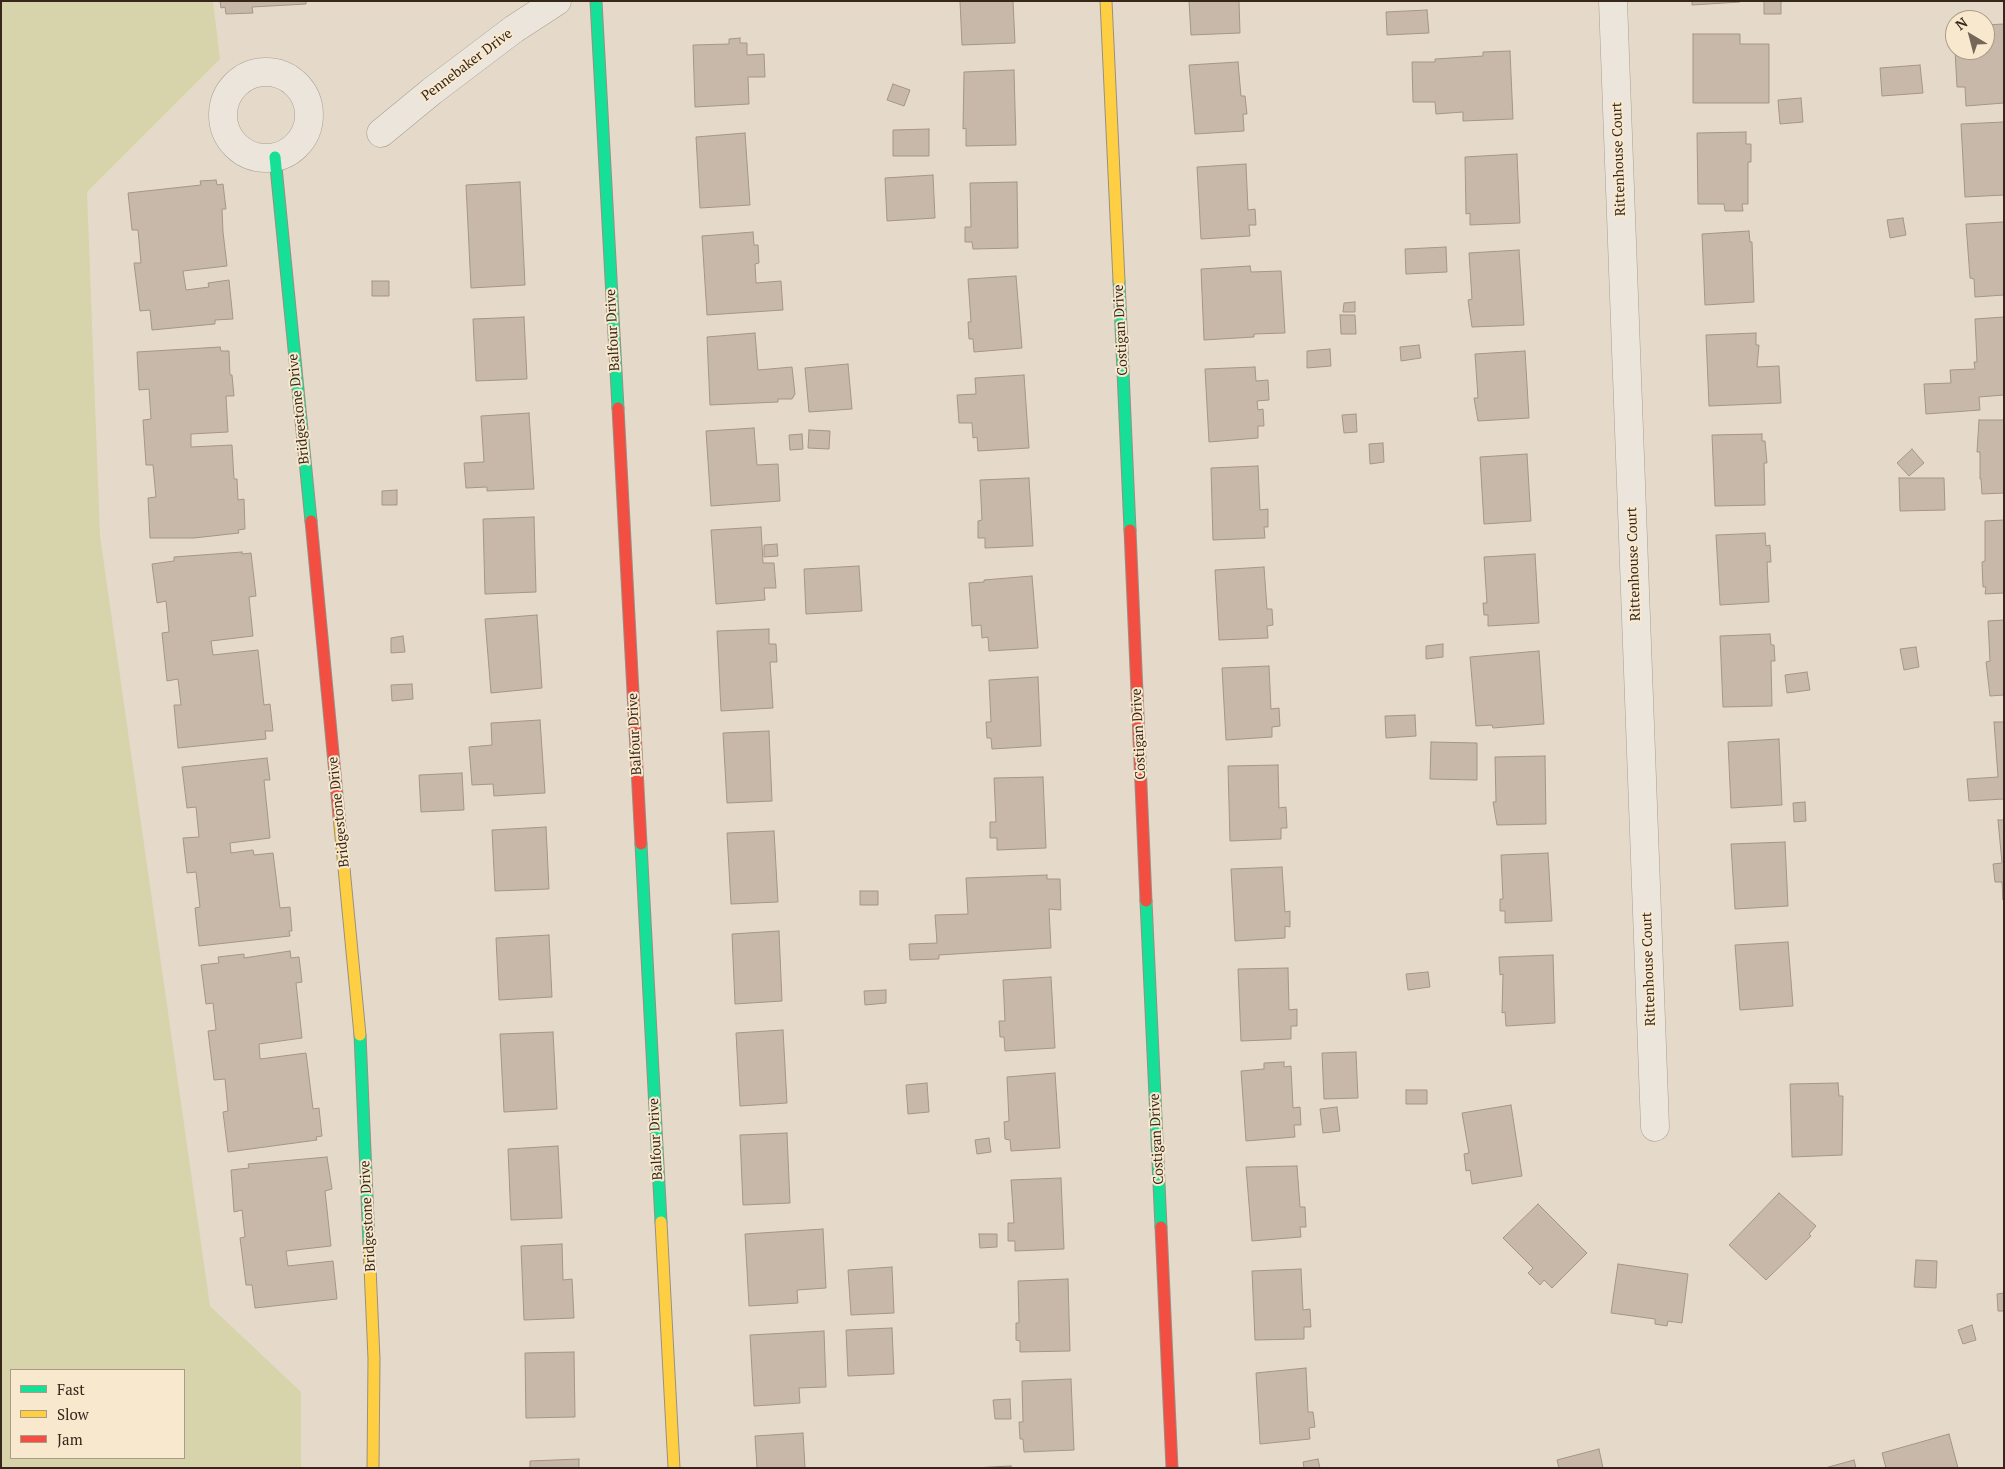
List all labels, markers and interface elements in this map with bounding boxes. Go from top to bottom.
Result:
north arrow [1945,10,1995,60]
text: N [1951,13,1971,34]
street label: Pennebaker Drive [418,25,516,105]
street label: Rittenhouse Court [1609,102,1629,216]
street label: Costigan Drive [1110,284,1132,376]
street label: Balfour Drive [602,288,624,372]
street label: Bridgestone Drive [285,353,313,465]
street label: Rittenhouse Court [1624,507,1644,621]
street label: Costigan Drive [1128,688,1150,780]
street label: Balfour Drive [624,692,646,776]
street label: Bridgestone Drive [325,756,353,868]
street label: Rittenhouse Court [1639,912,1659,1026]
street label: Costigan Drive [1146,1093,1168,1185]
street label: Balfour Drive [645,1097,667,1181]
street label: Bridgestone Drive [357,1160,379,1272]
legend [10,1369,185,1459]
text: Fast [57,1379,85,1399]
text: Slow [57,1404,89,1424]
text: Jam [57,1429,83,1449]

